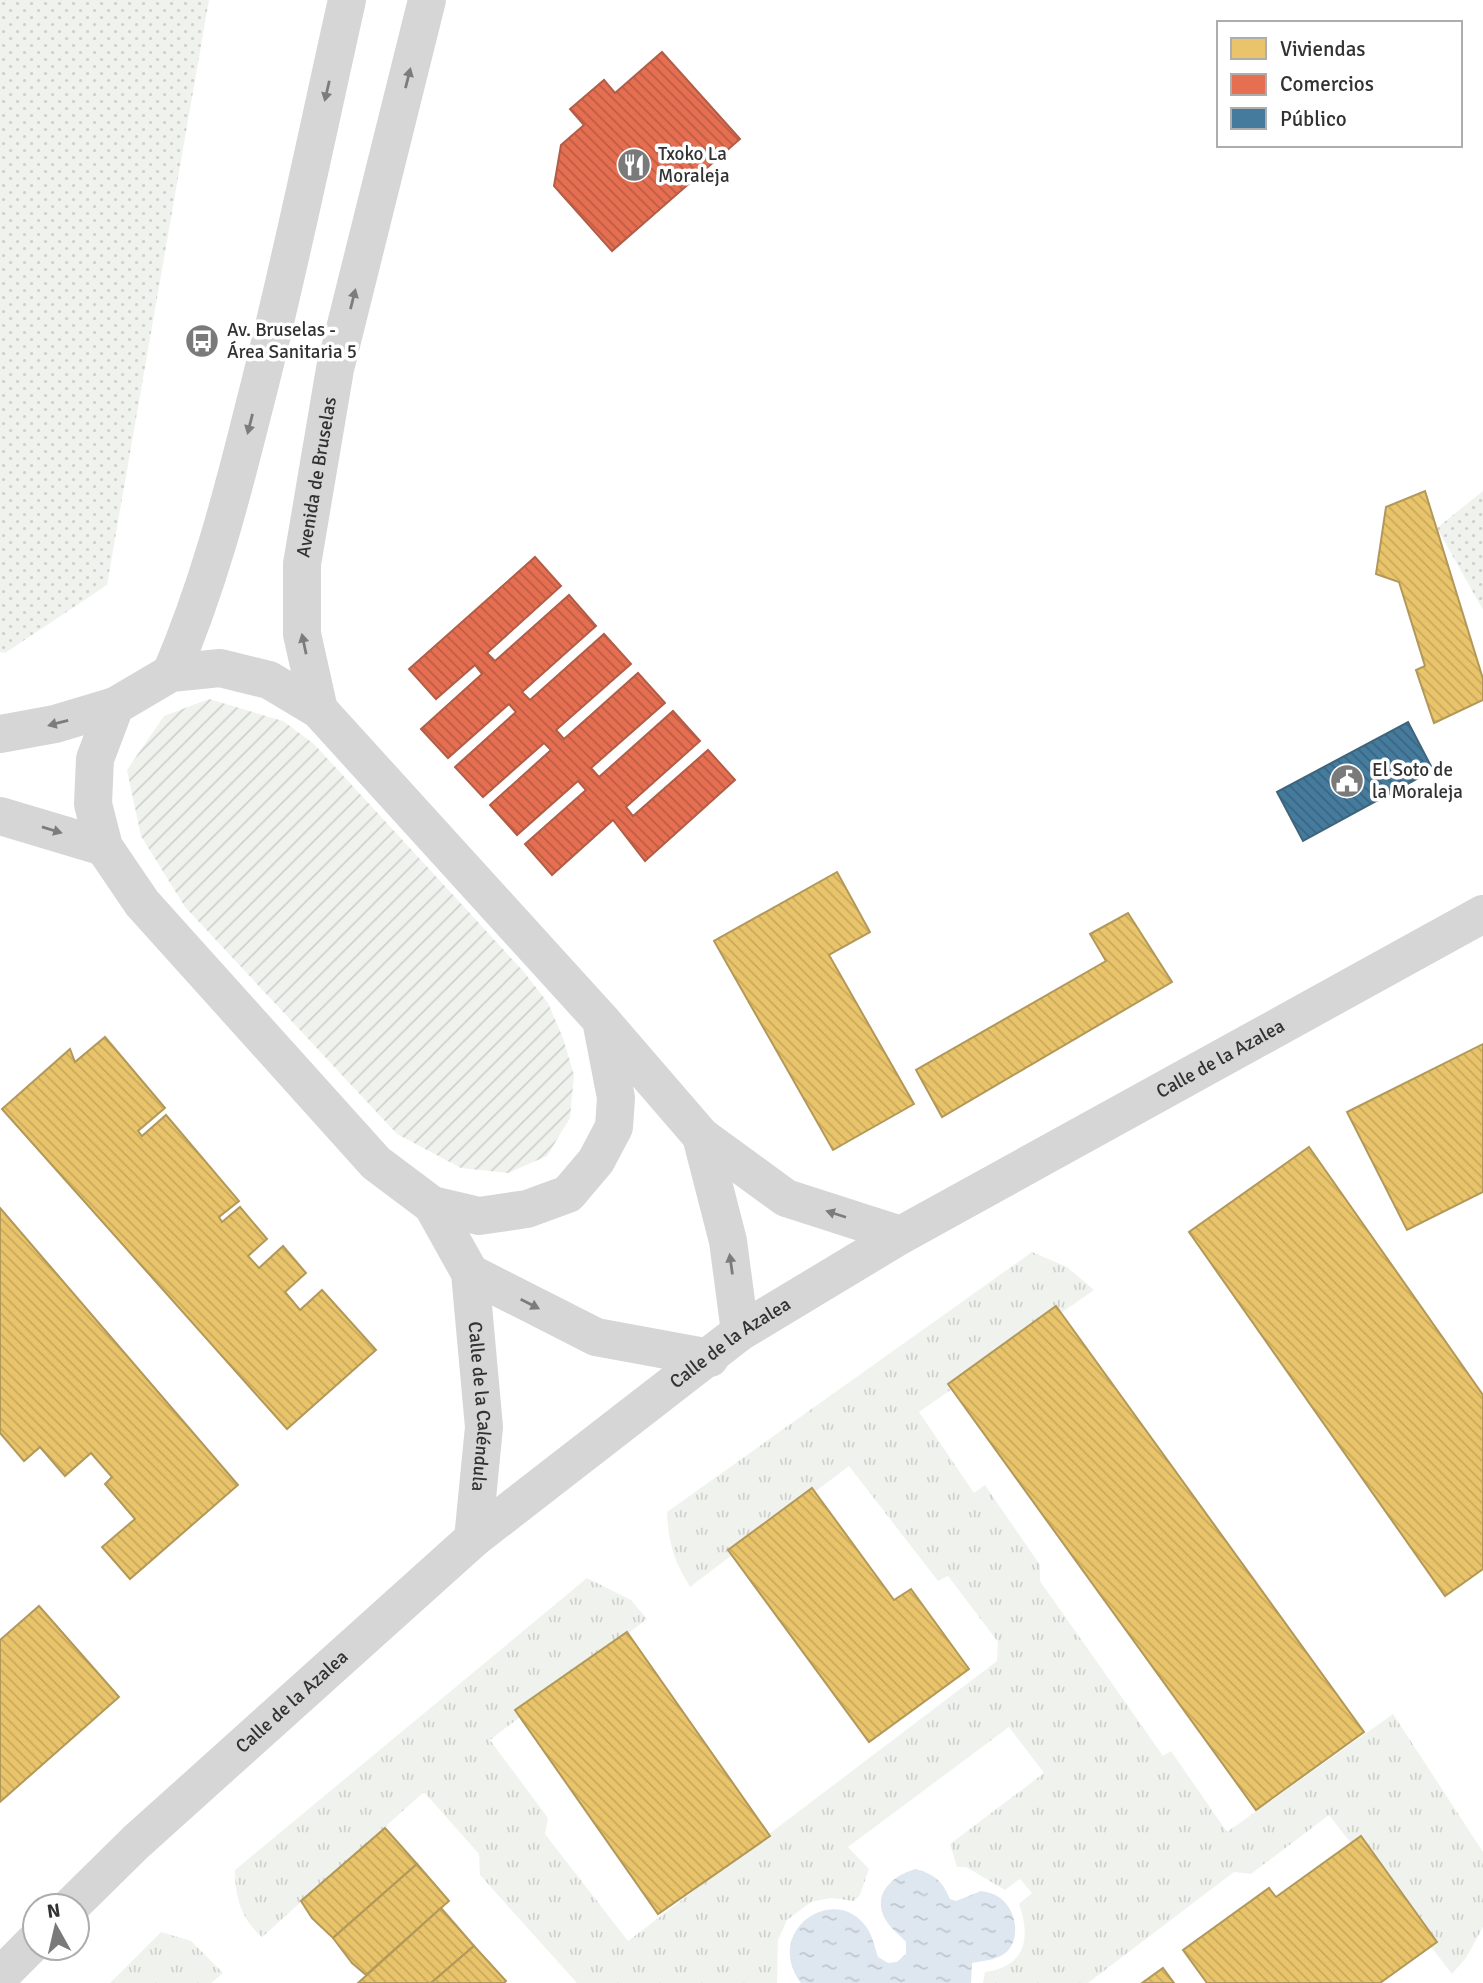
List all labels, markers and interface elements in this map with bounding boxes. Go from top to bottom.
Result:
legend [1217,21,1462,147]
text: Viviendas [1280,36,1365,62]
one-way arrow [403,67,414,89]
text: Comercios [1280,71,1374,97]
one-way arrow [321,80,332,102]
text: Público [1280,106,1347,132]
place label: Txoko La Moraleja [658,142,730,188]
restaurant icon: Txoko La Moraleja [615,146,653,184]
one-way arrow [348,288,359,310]
place label: Av. Bruselas - Área Sanitaria 5 [227,318,357,364]
bus stop icon: Av. Bruselas - Área Sanitaria 5 [183,322,221,360]
street label: Avenida de Bruselas [291,395,342,559]
one-way arrow [244,414,255,436]
one-way arrow [299,633,310,655]
one-way arrow [47,718,69,729]
place label: El Soto de la Moraleja [1372,758,1463,804]
public building icon: El Soto de la Moraleja [1328,762,1366,800]
one-way arrow [42,825,63,835]
street label: Calle de la Azalea [1152,1014,1289,1104]
one-way arrow [825,1208,846,1219]
one-way arrow [726,1253,737,1275]
street label: Calle de la Azalea [665,1292,795,1394]
one-way arrow [521,1297,541,1309]
street label: Calle de la Caléndula [462,1320,496,1493]
street label: Calle de la Azalea [231,1645,353,1758]
north arrow [21,1892,91,1962]
text: N [46,1898,62,1924]

